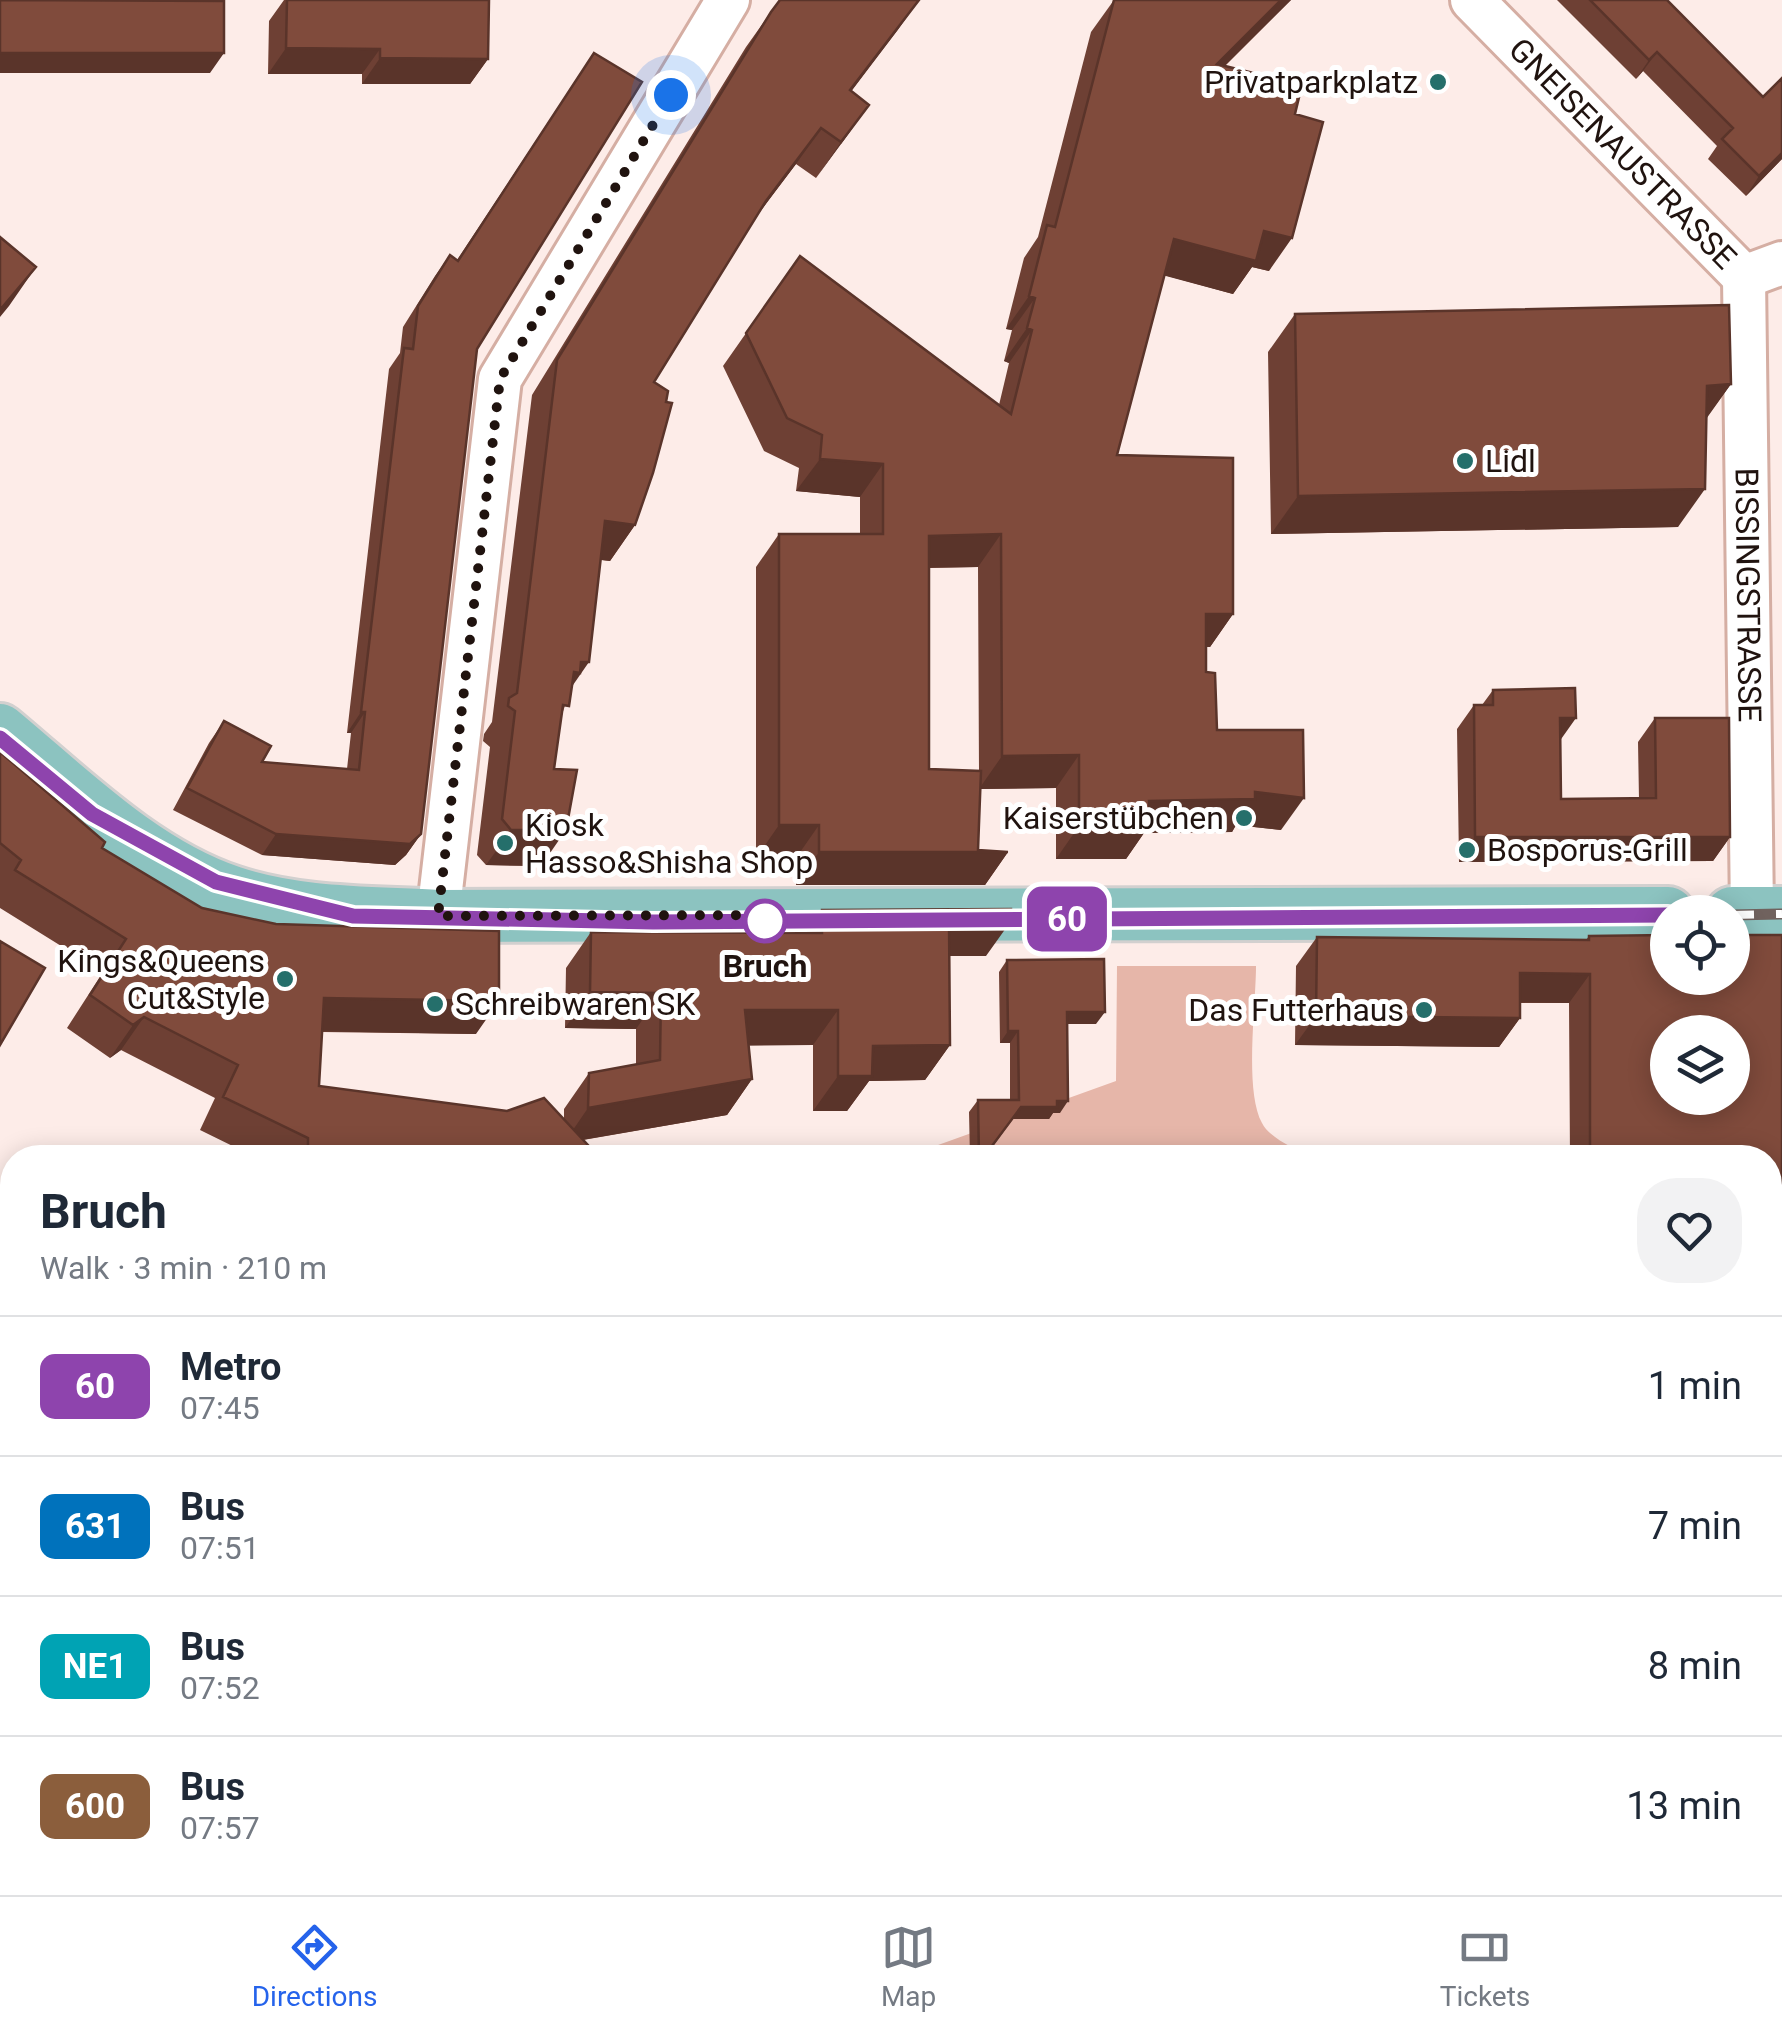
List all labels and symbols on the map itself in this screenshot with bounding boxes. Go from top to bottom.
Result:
street label: GNEISENAUSTRASSE [1501,30,1744,277]
place label: Privatparkplatz [1204,63,1418,101]
your location [646,70,696,120]
marker: Privatparkplatz [1427,71,1449,93]
place label: Lidl [1485,442,1536,480]
marker: Lidl [1454,450,1476,472]
street label: BISSINGSTRASSE [1727,467,1769,723]
place label: Kaiserstübchen [1003,799,1224,837]
place label: Kiosk Hasso&Shisha Shop [525,806,813,881]
marker: Kaiserstübchen [1233,807,1255,829]
place label: Bosporus-Grill [1487,831,1688,869]
marker: Kiosk Hasso&Shisha Shop [494,832,516,854]
marker: Bosporus-Grill [1456,839,1478,861]
line badge: 60 [1022,886,1112,952]
marker: Bruch [744,900,786,942]
place label: Kings&Queens Cut&Style [57,942,265,1017]
place label: Bruch [723,947,807,985]
marker: Kings&Queens Cut&Style [274,968,296,990]
place label: Schreibwaren SK [455,985,696,1023]
place label: Das Futterhaus [1188,991,1404,1029]
marker: Schreibwaren SK [424,993,446,1015]
marker: Das Futterhaus [1413,999,1435,1021]

